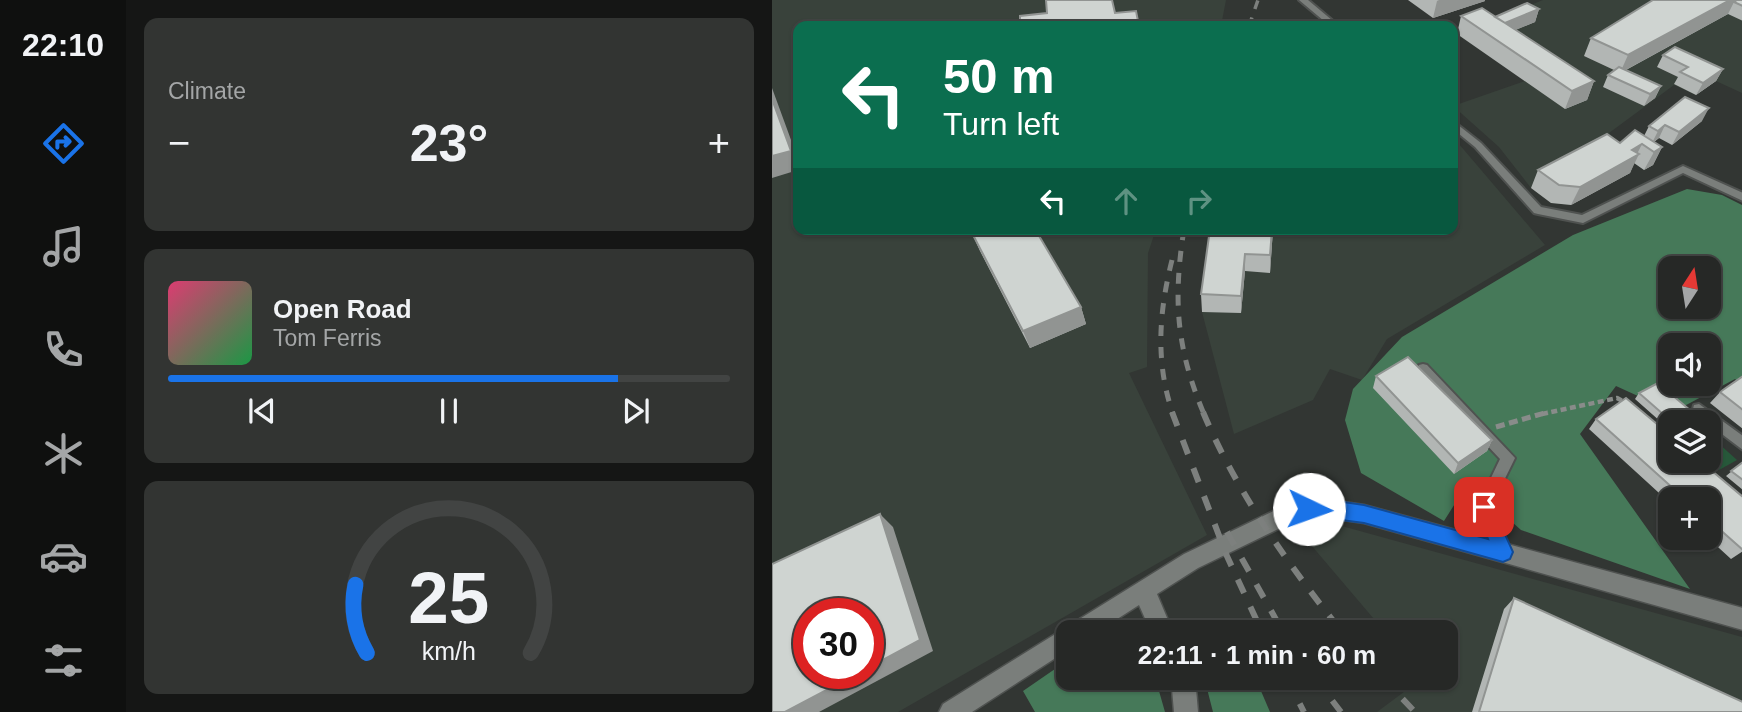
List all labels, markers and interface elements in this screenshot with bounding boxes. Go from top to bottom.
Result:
text: 22:10 [22,27,104,63]
icon: left [828,49,919,140]
text: 50 m [943,49,1055,103]
text: Climate [168,78,246,104]
text: Turn left [943,106,1059,142]
text: 23° [410,114,488,172]
icon: directions [39,119,88,168]
text: − [168,122,190,164]
text: + [708,122,730,164]
icon: left [1034,182,1072,220]
icon: ahead [1107,182,1145,220]
icon: right [1180,182,1218,220]
icon: music [39,222,88,271]
north arrow [1658,256,1720,318]
map controls [1658,256,1721,550]
text: Open Road [273,294,412,324]
icon: phone [39,325,88,374]
text: Tom Ferris [273,325,382,351]
button: sound [1658,333,1721,396]
icon: previous [243,392,281,430]
icon: pause [430,392,468,430]
icon: next [617,392,655,430]
button: layers [1658,410,1721,473]
icon: climate [39,429,88,478]
position arrow [1272,472,1346,546]
pin [1454,477,1514,537]
button: + [1658,487,1721,550]
icon: arrive [1465,488,1503,526]
icon: car [39,532,88,581]
text: 25 [409,558,489,639]
speed limit sign: 30 [793,598,884,689]
icon: filters [39,636,88,685]
text: km/h [422,637,476,665]
text: 22:11 · 1 min · 60 m [1138,640,1376,670]

